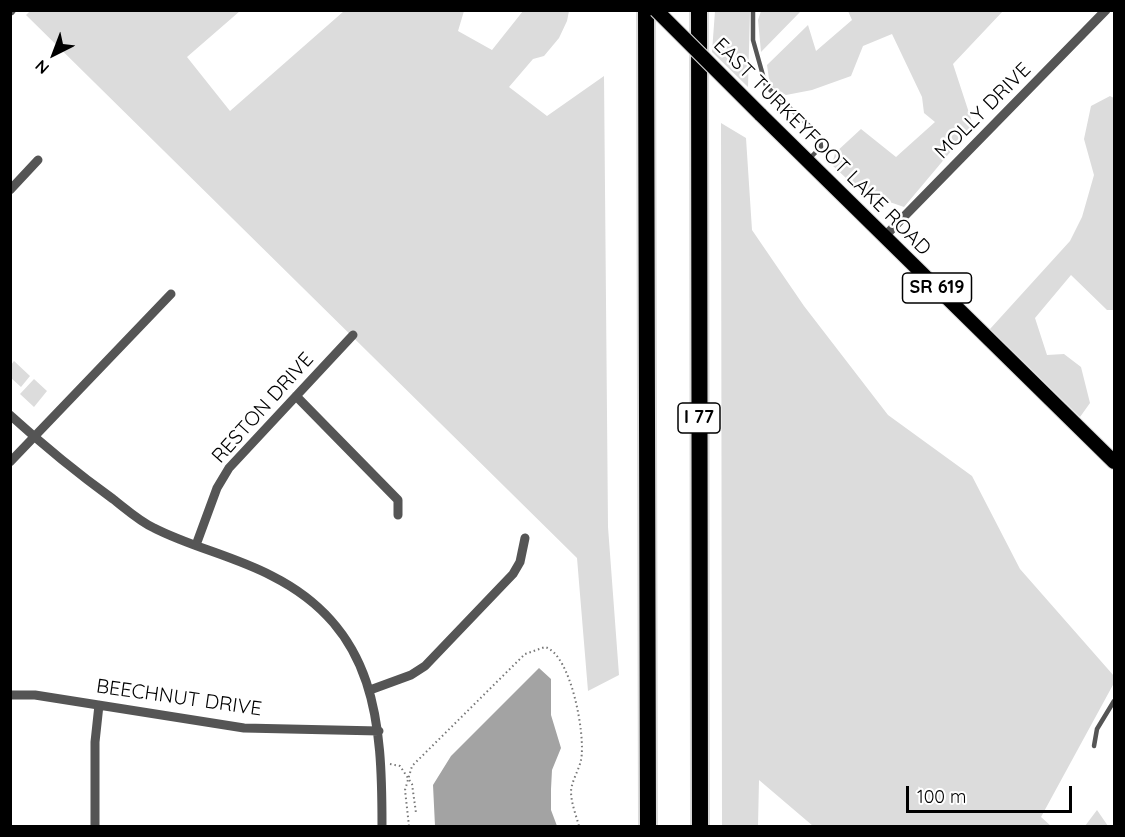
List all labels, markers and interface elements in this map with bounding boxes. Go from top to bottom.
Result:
north arrow [24,24,84,84]
street label: EAST TURKEYFOOT LAKE ROAD [708,33,936,261]
text: N [31,56,53,79]
street label: MOLLY DRIVE [930,58,1036,164]
road number: SR 619 [902,273,972,303]
street label: RESTON DRIVE [207,348,319,468]
road number: I 77 [678,403,720,433]
street label: BEECHNUT DRIVE [95,674,263,722]
scale bar [909,774,1076,812]
text: 100 m [917,785,966,808]

